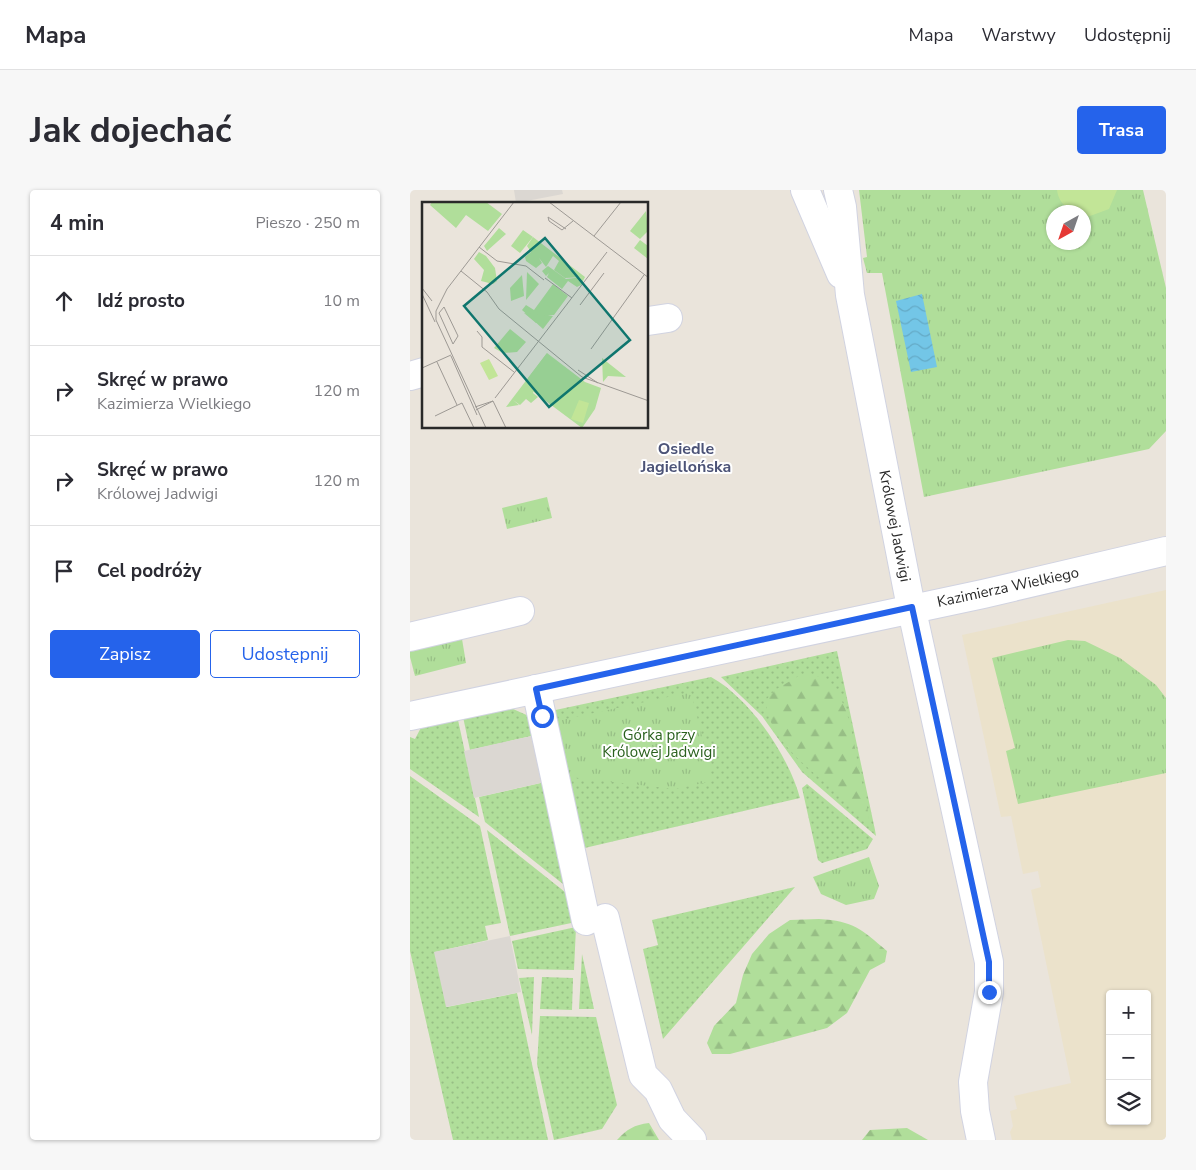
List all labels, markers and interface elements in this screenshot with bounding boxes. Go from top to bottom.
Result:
text: Mapa [25,19,87,51]
text: Mapa [909,23,953,47]
text: Warstwy [981,23,1056,47]
text: Udostępnij [1084,23,1171,47]
button: Trasa [1077,106,1166,154]
text: Jak dojechać [30,107,232,154]
inset map [422,202,649,429]
north arrow [1046,205,1091,250]
text: 4 min [50,209,104,237]
text: Pieszo · 250 m [255,212,360,234]
icon: ahead [50,287,78,315]
text: Idź prosto [97,288,185,314]
text: 10 m [323,290,360,312]
text: Skręć w prawo [97,367,228,393]
icon: right [50,377,78,405]
text: 120 m [313,380,360,402]
text: Kazimierza Wielkiego [97,393,251,415]
district label: Osiedle Jagiellońska [640,438,731,478]
text: Skręć w prawo [97,457,228,483]
icon: right [50,467,78,495]
street label: Królowej Jadwigi [874,468,916,584]
text: 120 m [313,470,360,492]
text: Królowej Jadwigi [97,483,218,505]
icon: arrive [50,557,78,585]
text: Cel podróży [97,558,201,584]
street label: Kazimierza Wielkiego [935,562,1081,612]
button: Zapisz [50,630,200,678]
button: Udostępnij [210,630,360,678]
route start [531,705,554,728]
park label: Górka przy Królowej Jadwigi [602,725,716,762]
route end [978,981,1001,1004]
map controls [1106,990,1151,1125]
button: + [1106,990,1151,1035]
button: − [1106,1035,1151,1080]
button: layers [1106,1080,1151,1125]

